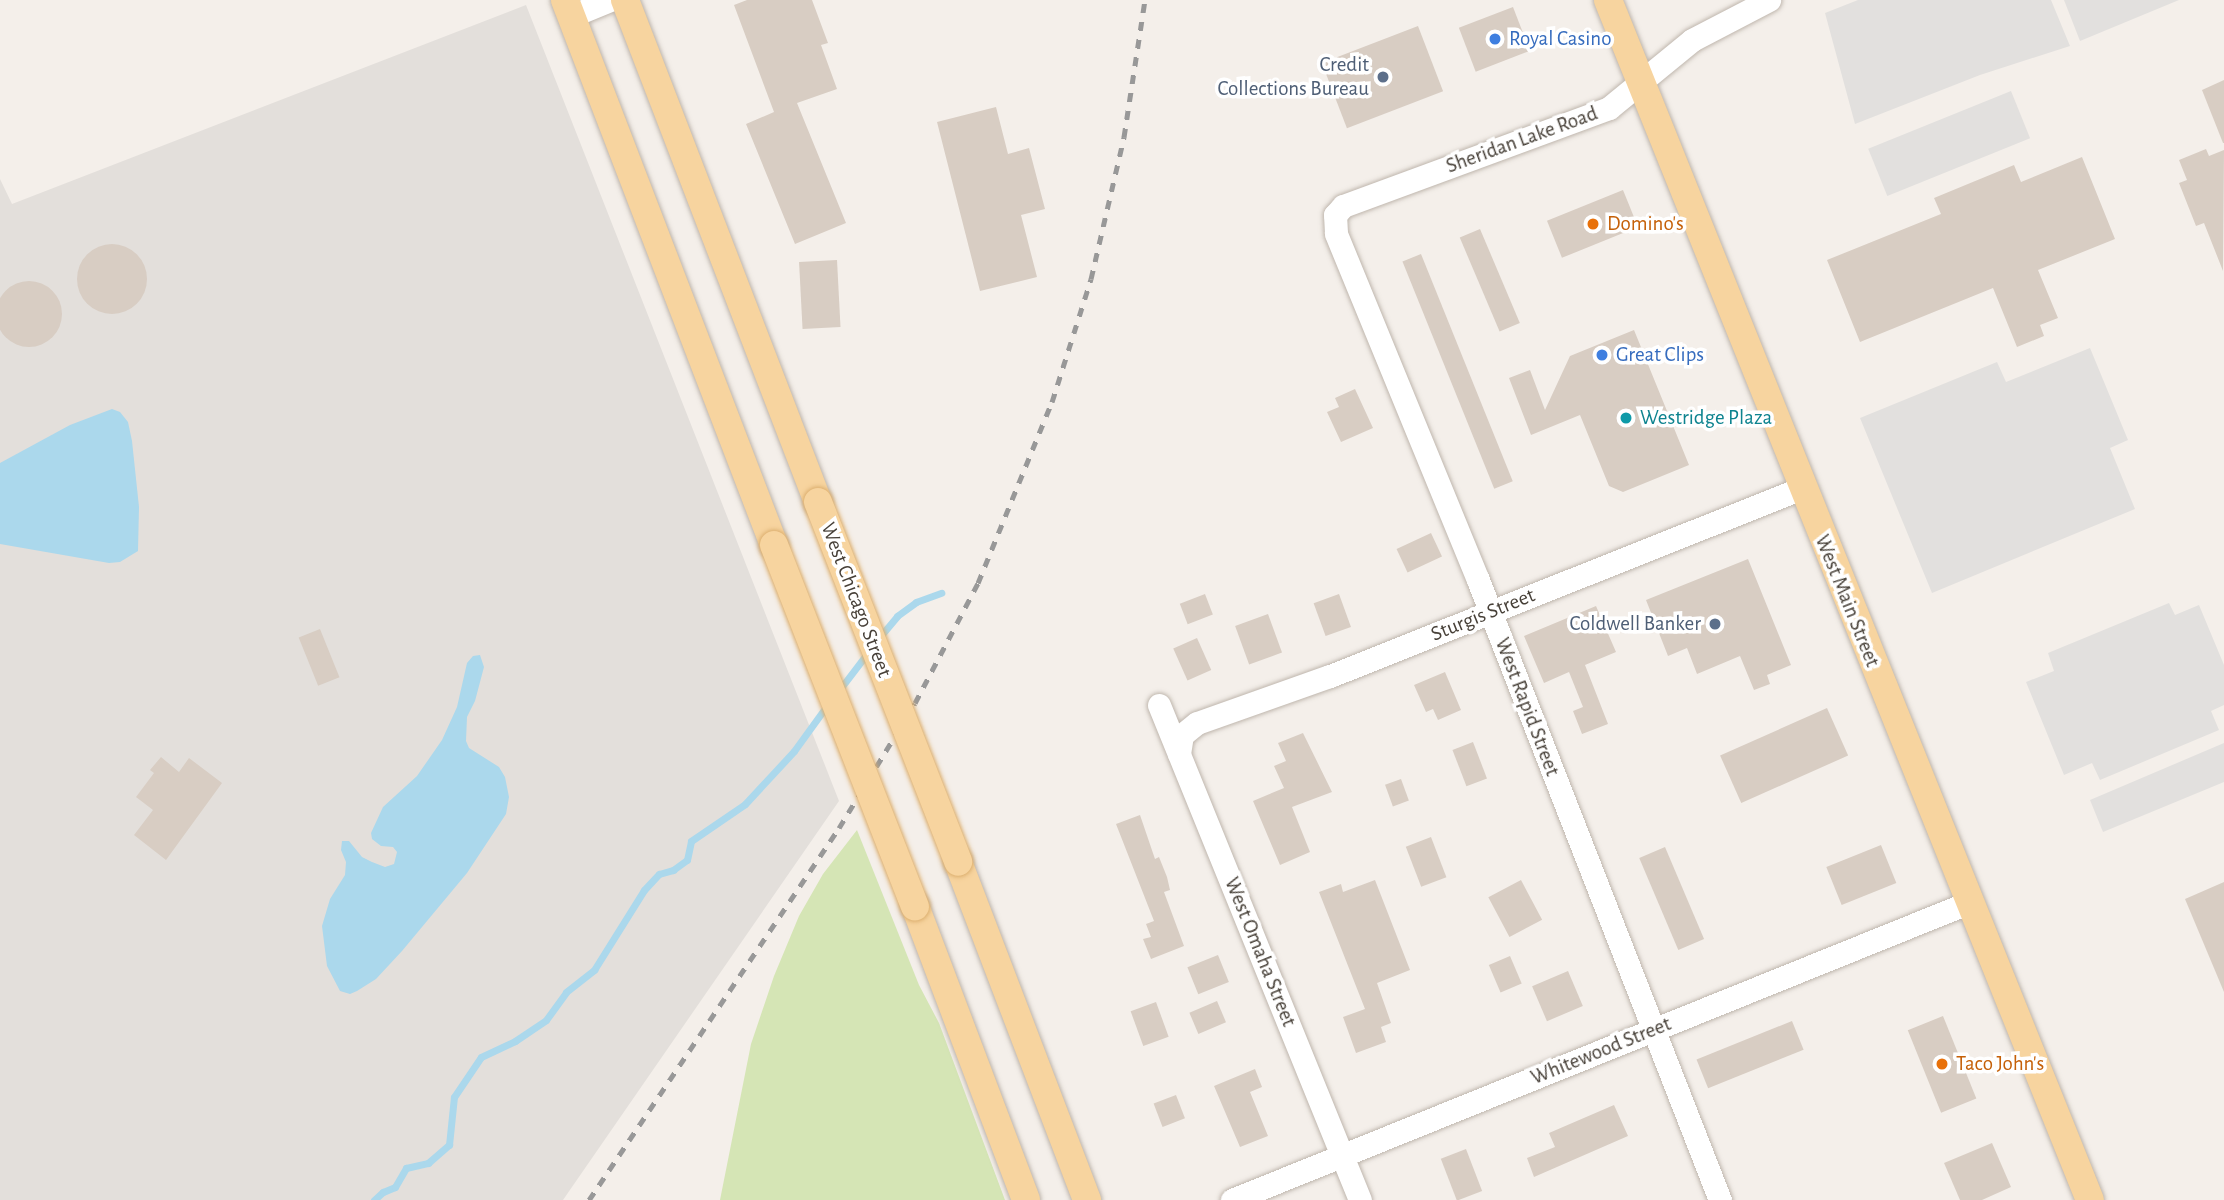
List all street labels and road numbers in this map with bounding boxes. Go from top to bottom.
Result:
street label: Sheridan Lake Road [1443,101,1601,179]
street label: West Chicago Street [815,519,897,681]
street label: West Main Street [1809,531,1885,671]
street label: Sturgis Street [1427,583,1539,647]
street label: West Rapid Street [1489,634,1565,780]
street label: West Omaha Street [1219,874,1301,1030]
street label: Whitewood Street [1527,1011,1675,1091]

